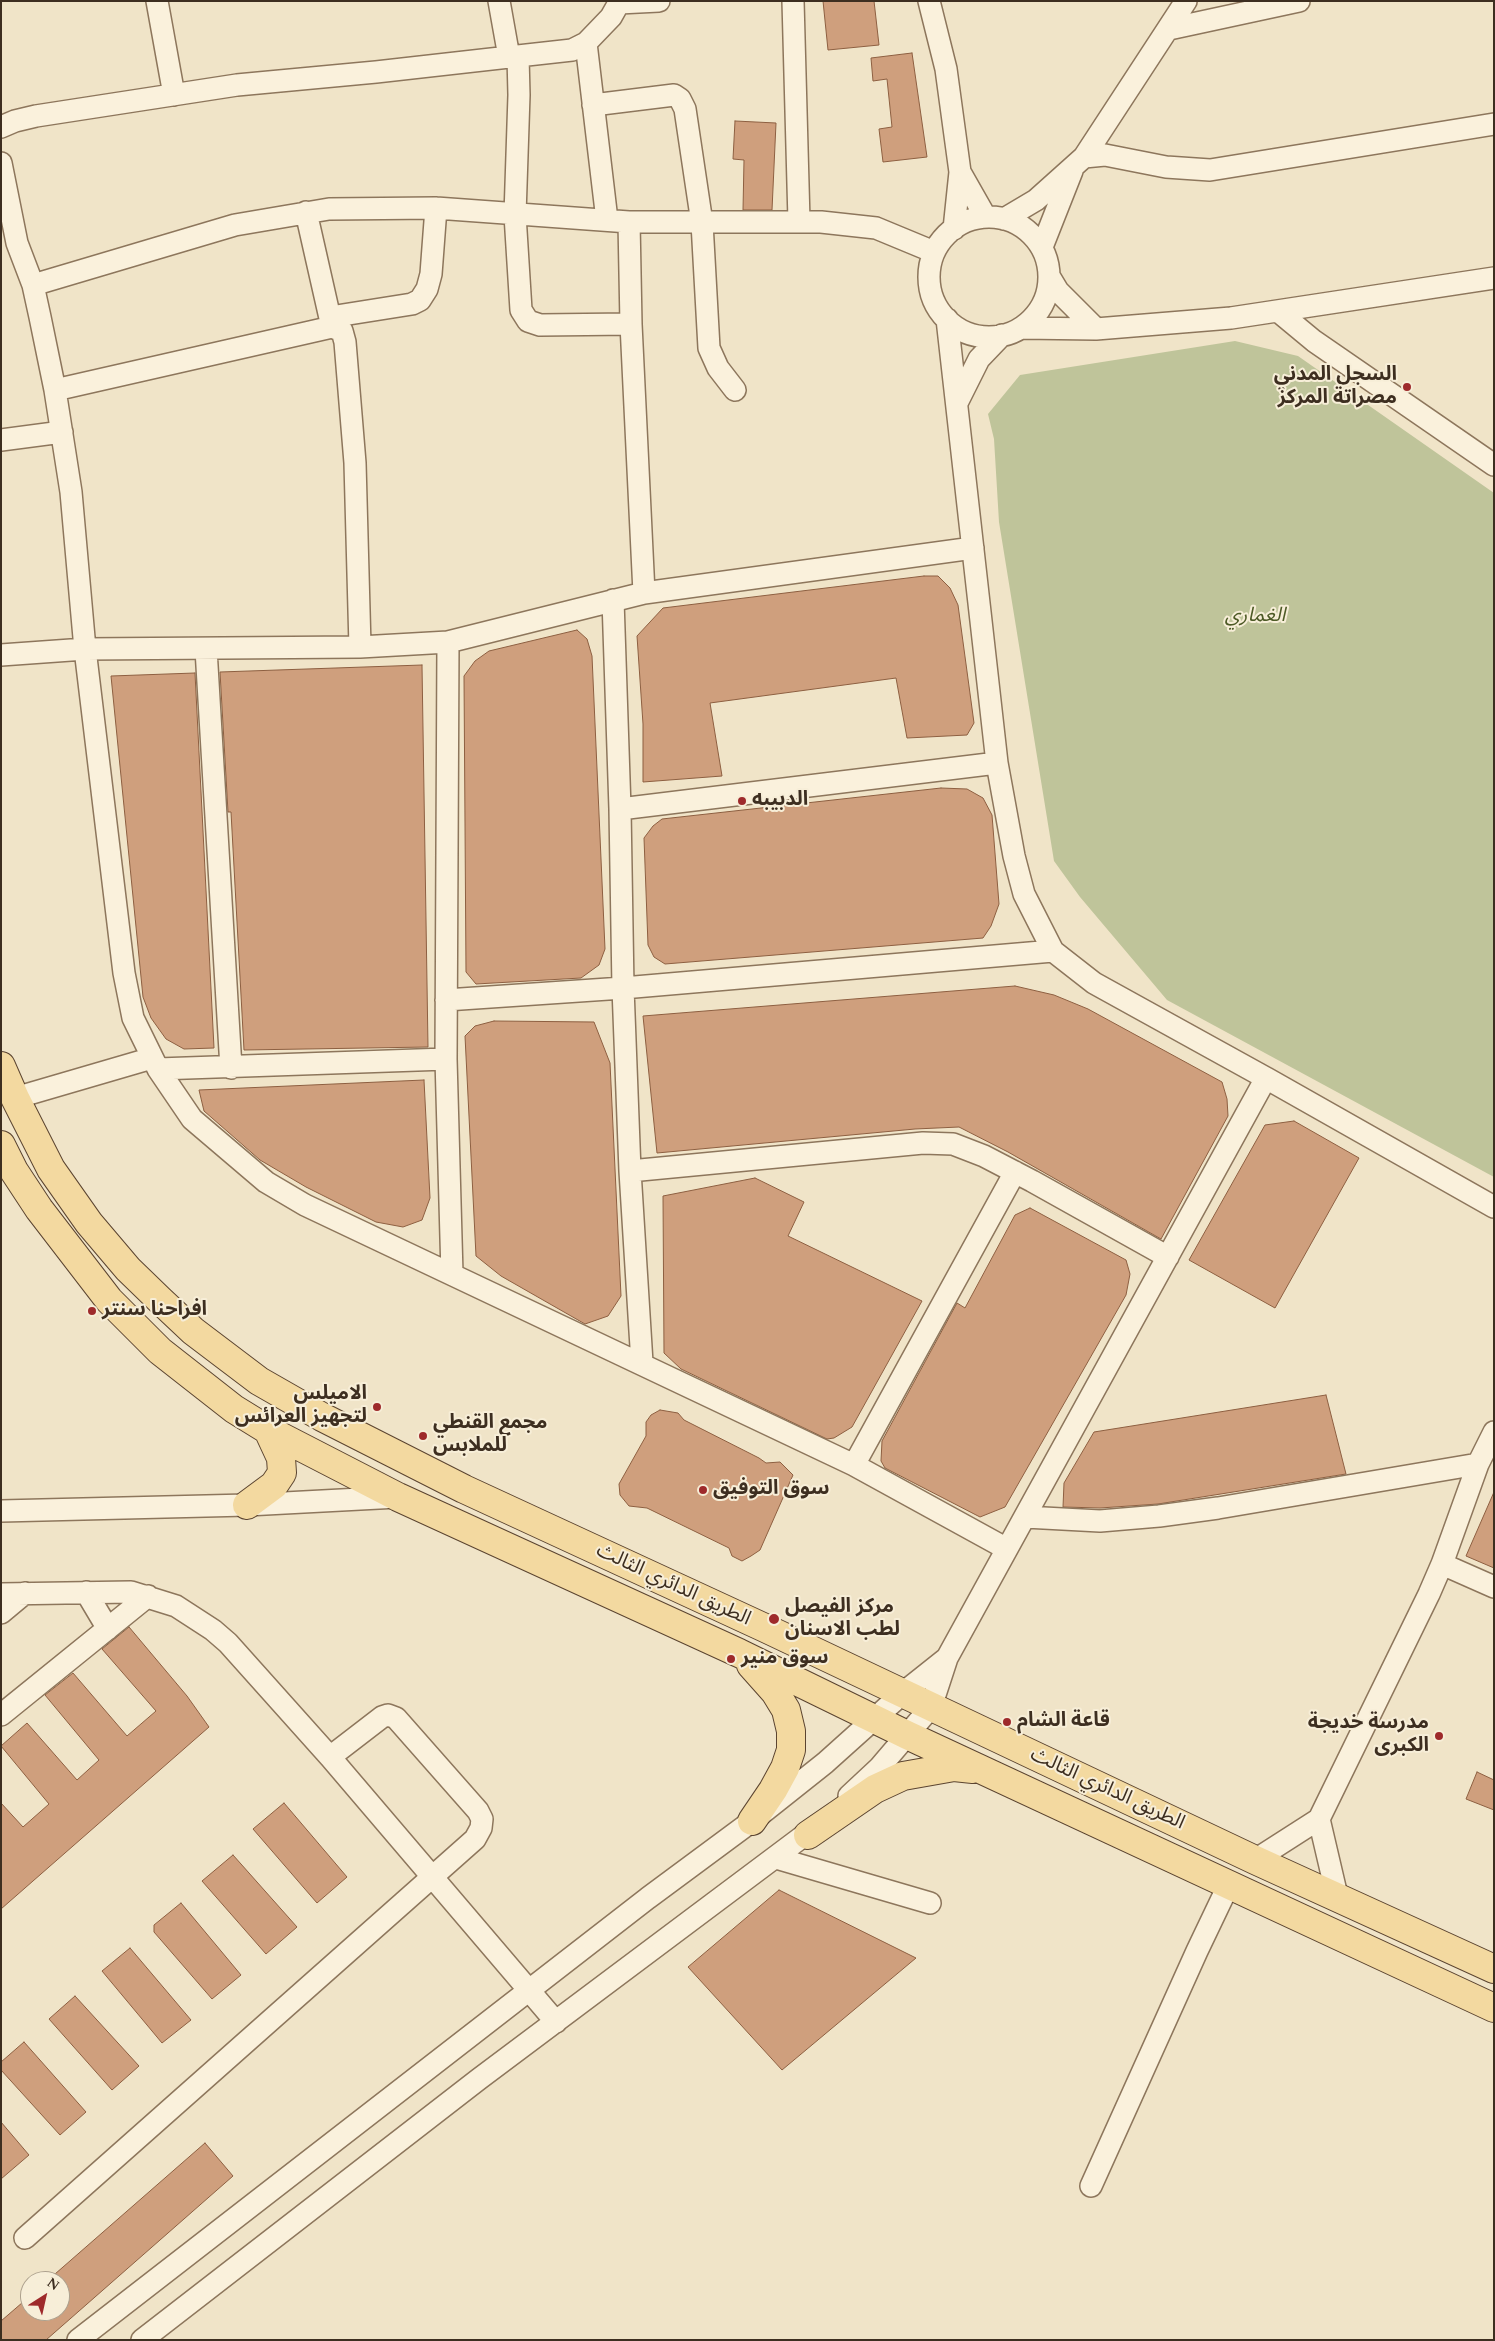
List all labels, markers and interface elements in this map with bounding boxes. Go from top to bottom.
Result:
place label: السجل المدني مصراتة المركز [1274,364,1397,411]
marker: السجل المدني مصراتة المركز [1401,381,1413,393]
park label: الغماري [1225,605,1285,629]
place label: الدبيبه [752,789,808,813]
marker: الدبيبه [736,795,748,807]
place label: افراحنا سنتر [102,1299,207,1323]
marker: افراحنا سنتر [86,1305,98,1317]
place label: الاميلس لتجهيز العرائس [235,1383,367,1430]
marker: الاميلس لتجهيز العرائس [371,1401,383,1413]
place label: مجمع القنطي للملابس [433,1412,547,1459]
marker: مجمع القنطي للملابس [417,1430,429,1442]
place label: سوق التوفيق [713,1478,830,1502]
marker: سوق التوفيق [697,1484,709,1496]
street label: الطريق الدائري الثالث [592,1540,754,1632]
place label: مركز الفيصل لطب الاسنان [785,1596,900,1643]
marker: مركز الفيصل لطب الاسنان [767,1612,781,1626]
place label: سوق منير [741,1647,829,1671]
marker: سوق منير [725,1653,737,1665]
place label: قاعة الشام [1017,1710,1110,1734]
place label: مدرسة خديجة الكبرى [1308,1712,1429,1759]
marker: قاعة الشام [1001,1716,1013,1728]
marker: مدرسة خديجة الكبرى [1433,1730,1445,1742]
street label: الطريق الدائري الثالث [1026,1744,1188,1836]
north arrow [20,2271,70,2321]
text: N [43,2272,64,2296]

